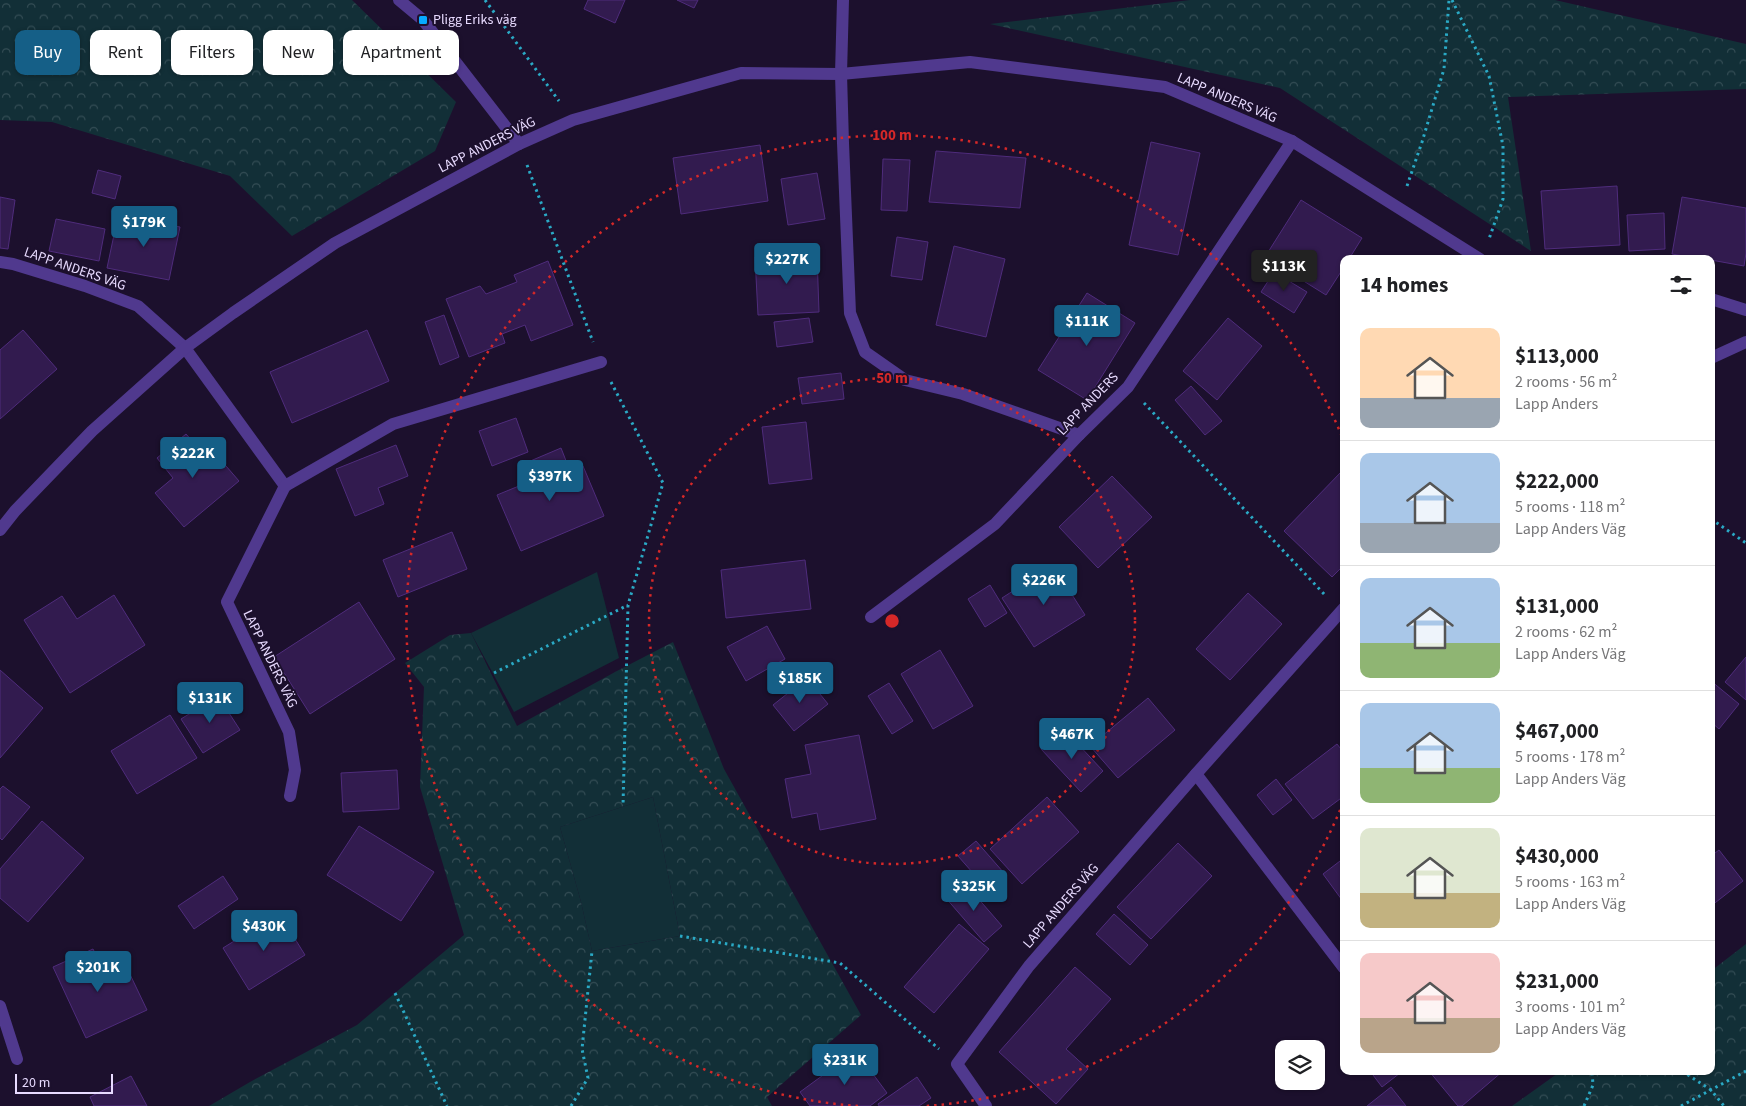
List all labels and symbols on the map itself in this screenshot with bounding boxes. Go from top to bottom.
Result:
place label: Pligg Eriks väg [433,10,517,30]
marker: Pligg Eriks väg [417,14,429,26]
street label: LAPP ANDERS VÄG [1174,68,1280,128]
street label: LAPP ANDERS VÄG [435,112,539,178]
text: 100 m [872,125,912,146]
pin: $179K [109,206,179,248]
street label: LAPP ANDERS VÄG [21,242,129,296]
pin: $227K [752,242,822,285]
pin: $113K [1249,250,1319,292]
pin: $111K [1052,304,1122,347]
text: 50 m [876,368,908,389]
street label: LAPP ANDERS [1053,368,1123,440]
pin: $222K [158,436,228,479]
pin: $397K [515,460,585,502]
pin: $226K [1009,564,1079,606]
street label: LAPP ANDERS VÄG [238,607,302,711]
centre of rings [883,612,901,630]
pin: $185K [765,662,835,704]
pin: $131K [175,682,245,724]
pin: $467K [1037,718,1107,760]
street label: LAPP ANDERS VÄG [1018,859,1104,953]
pin: $325K [939,870,1009,912]
pin: $430K [229,910,299,952]
pin: $201K [63,950,133,993]
pin: $231K [810,1044,880,1086]
scale bar [15,1071,112,1094]

